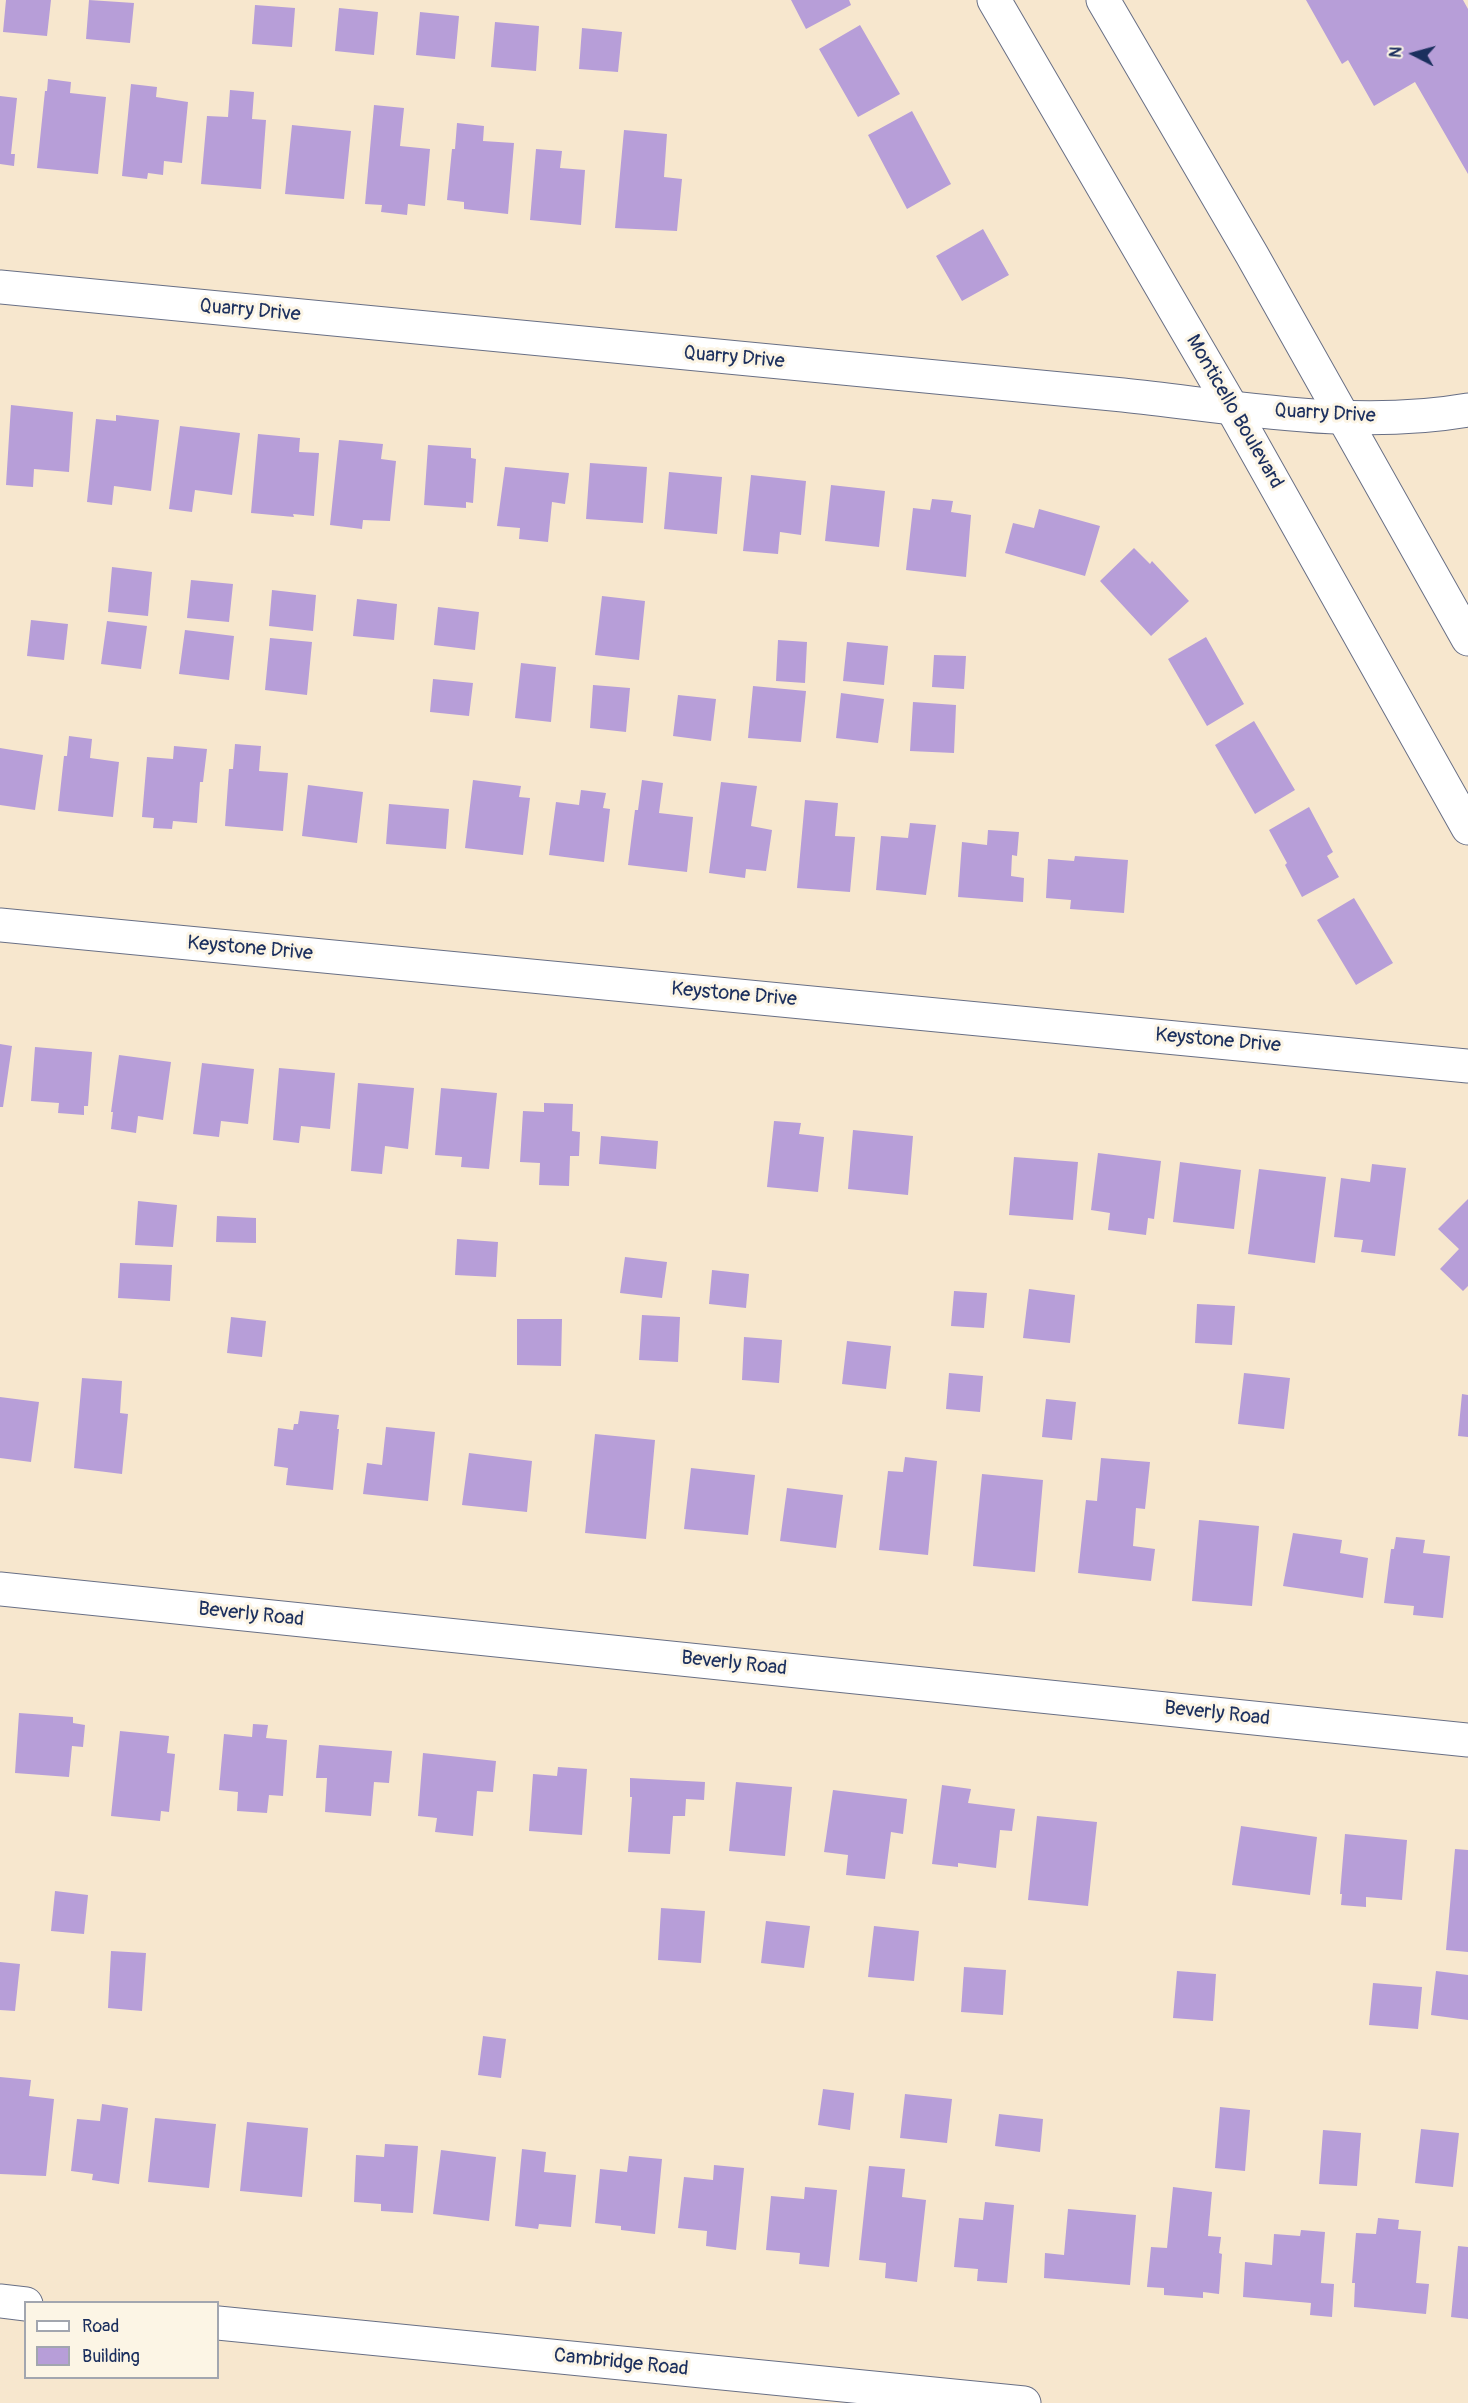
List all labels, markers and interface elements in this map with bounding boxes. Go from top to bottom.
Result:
north arrow [1384,24,1444,84]
text: N [1386,46,1407,59]
street label: Quarry Drive [198,295,302,327]
street label: Monticello Boulevard [1180,331,1288,493]
street label: Quarry Drive [682,342,786,374]
street label: Quarry Drive [1274,399,1376,429]
street label: Keystone Drive [186,932,314,966]
street label: Keystone Drive [670,978,798,1012]
street label: Keystone Drive [1154,1024,1282,1058]
street label: Beverly Road [197,1598,305,1632]
street label: Beverly Road [680,1647,788,1681]
street label: Beverly Road [1163,1697,1271,1731]
legend [24,2301,219,2379]
text: Road [82,2315,119,2338]
street label: Cambridge Road [552,2344,690,2382]
text: Building [82,2345,140,2368]

